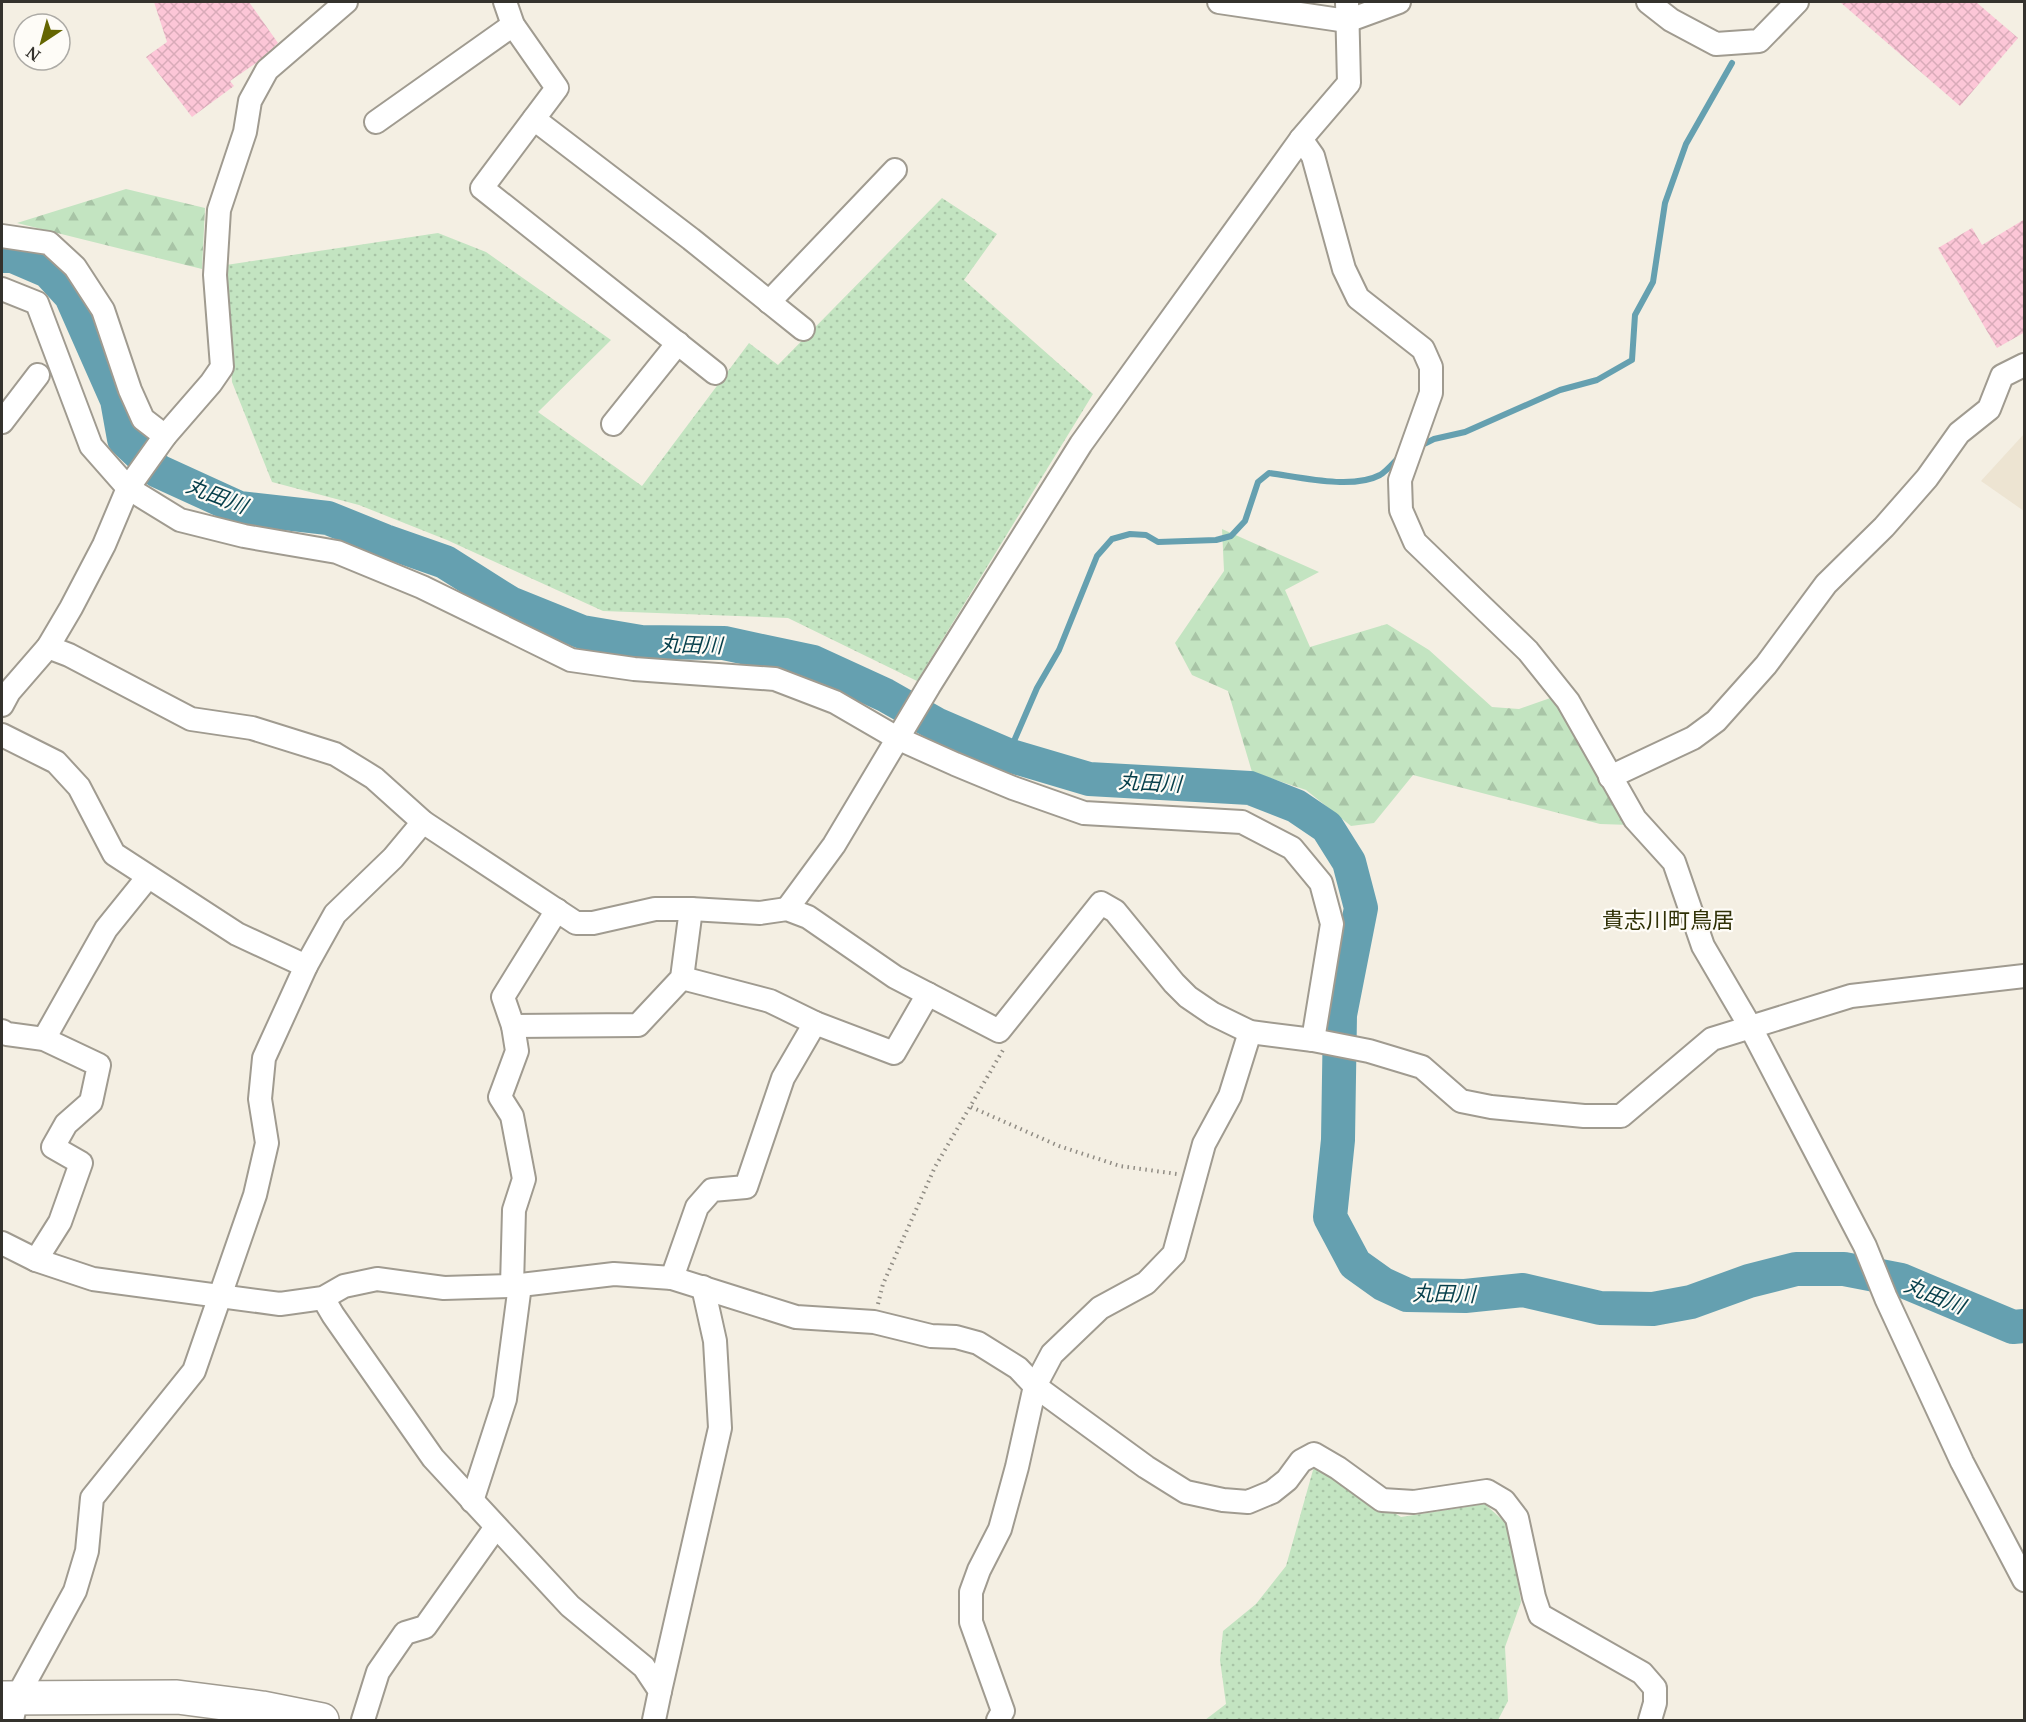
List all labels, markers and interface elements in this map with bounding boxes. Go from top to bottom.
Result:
north arrow [12,12,72,72]
text: N [21,41,45,67]
water label: 丸田川 [183,471,253,520]
water label: 丸田川 [659,629,725,659]
water label: 丸田川 [1118,766,1184,798]
district label: 貴志川町鳥居 [1602,904,1734,934]
water label: 丸田川 [1901,1270,1971,1321]
water label: 丸田川 [1412,1278,1478,1308]

